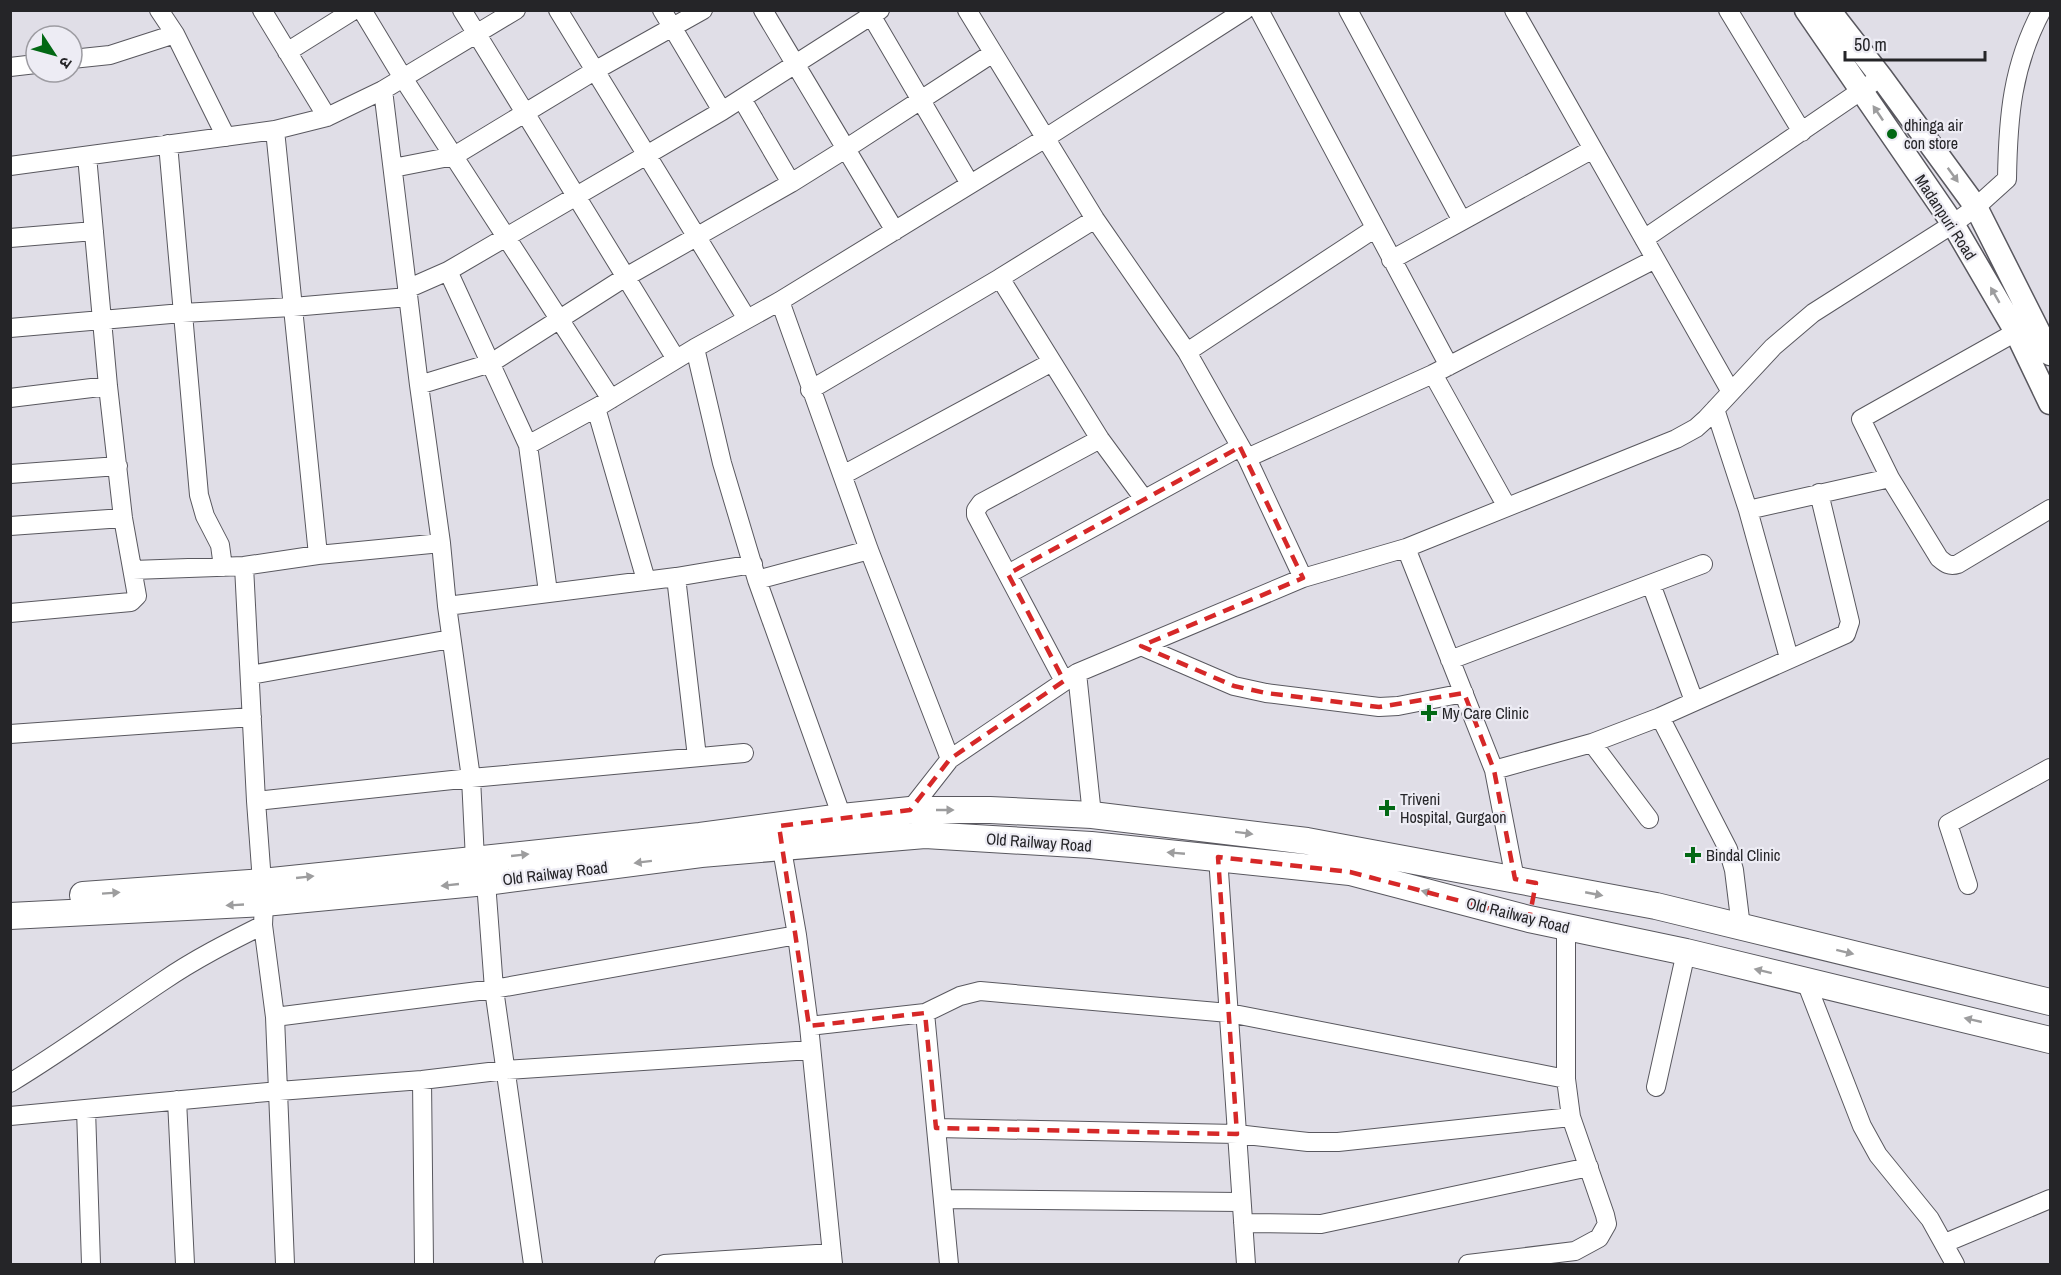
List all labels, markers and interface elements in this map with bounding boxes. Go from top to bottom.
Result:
north arrow [24,24,84,84]
scale bar [1845,24,1984,62]
text: 50 m [1854,32,1887,57]
text: उ [54,53,78,74]
one-way arrow [1872,106,1884,122]
place label: dhinga air con store [1904,114,1964,154]
marker: dhinga air con store [1885,127,1899,141]
one-way arrow [1946,167,1958,182]
street label: Madanpuri Road [1910,170,1982,264]
one-way arrow [1989,287,2000,303]
place label: My Care Clinic [1442,702,1529,724]
marker: My Care Clinic [1420,704,1438,722]
place label: Triveni Hospital, Gurgaon [1400,788,1506,828]
marker: Triveni Hospital, Gurgaon [1378,799,1396,817]
one-way arrow [936,805,955,815]
street label: Old Railway Road [985,827,1093,857]
one-way arrow [1235,829,1254,838]
place label: Bindal Clinic [1706,844,1781,866]
marker: Bindal Clinic [1684,846,1702,864]
one-way arrow [1166,848,1185,858]
one-way arrow [510,850,529,860]
street label: Old Railway Road [501,856,609,890]
one-way arrow [634,857,653,866]
one-way arrow [296,872,315,882]
one-way arrow [440,880,459,890]
one-way arrow [101,888,120,898]
one-way arrow [1421,888,1439,897]
one-way arrow [1584,890,1603,899]
street label: Old Railway Road [1464,892,1572,938]
one-way arrow [225,900,244,909]
one-way arrow [1836,948,1854,958]
one-way arrow [1754,966,1772,976]
one-way arrow [1964,1015,1983,1025]

